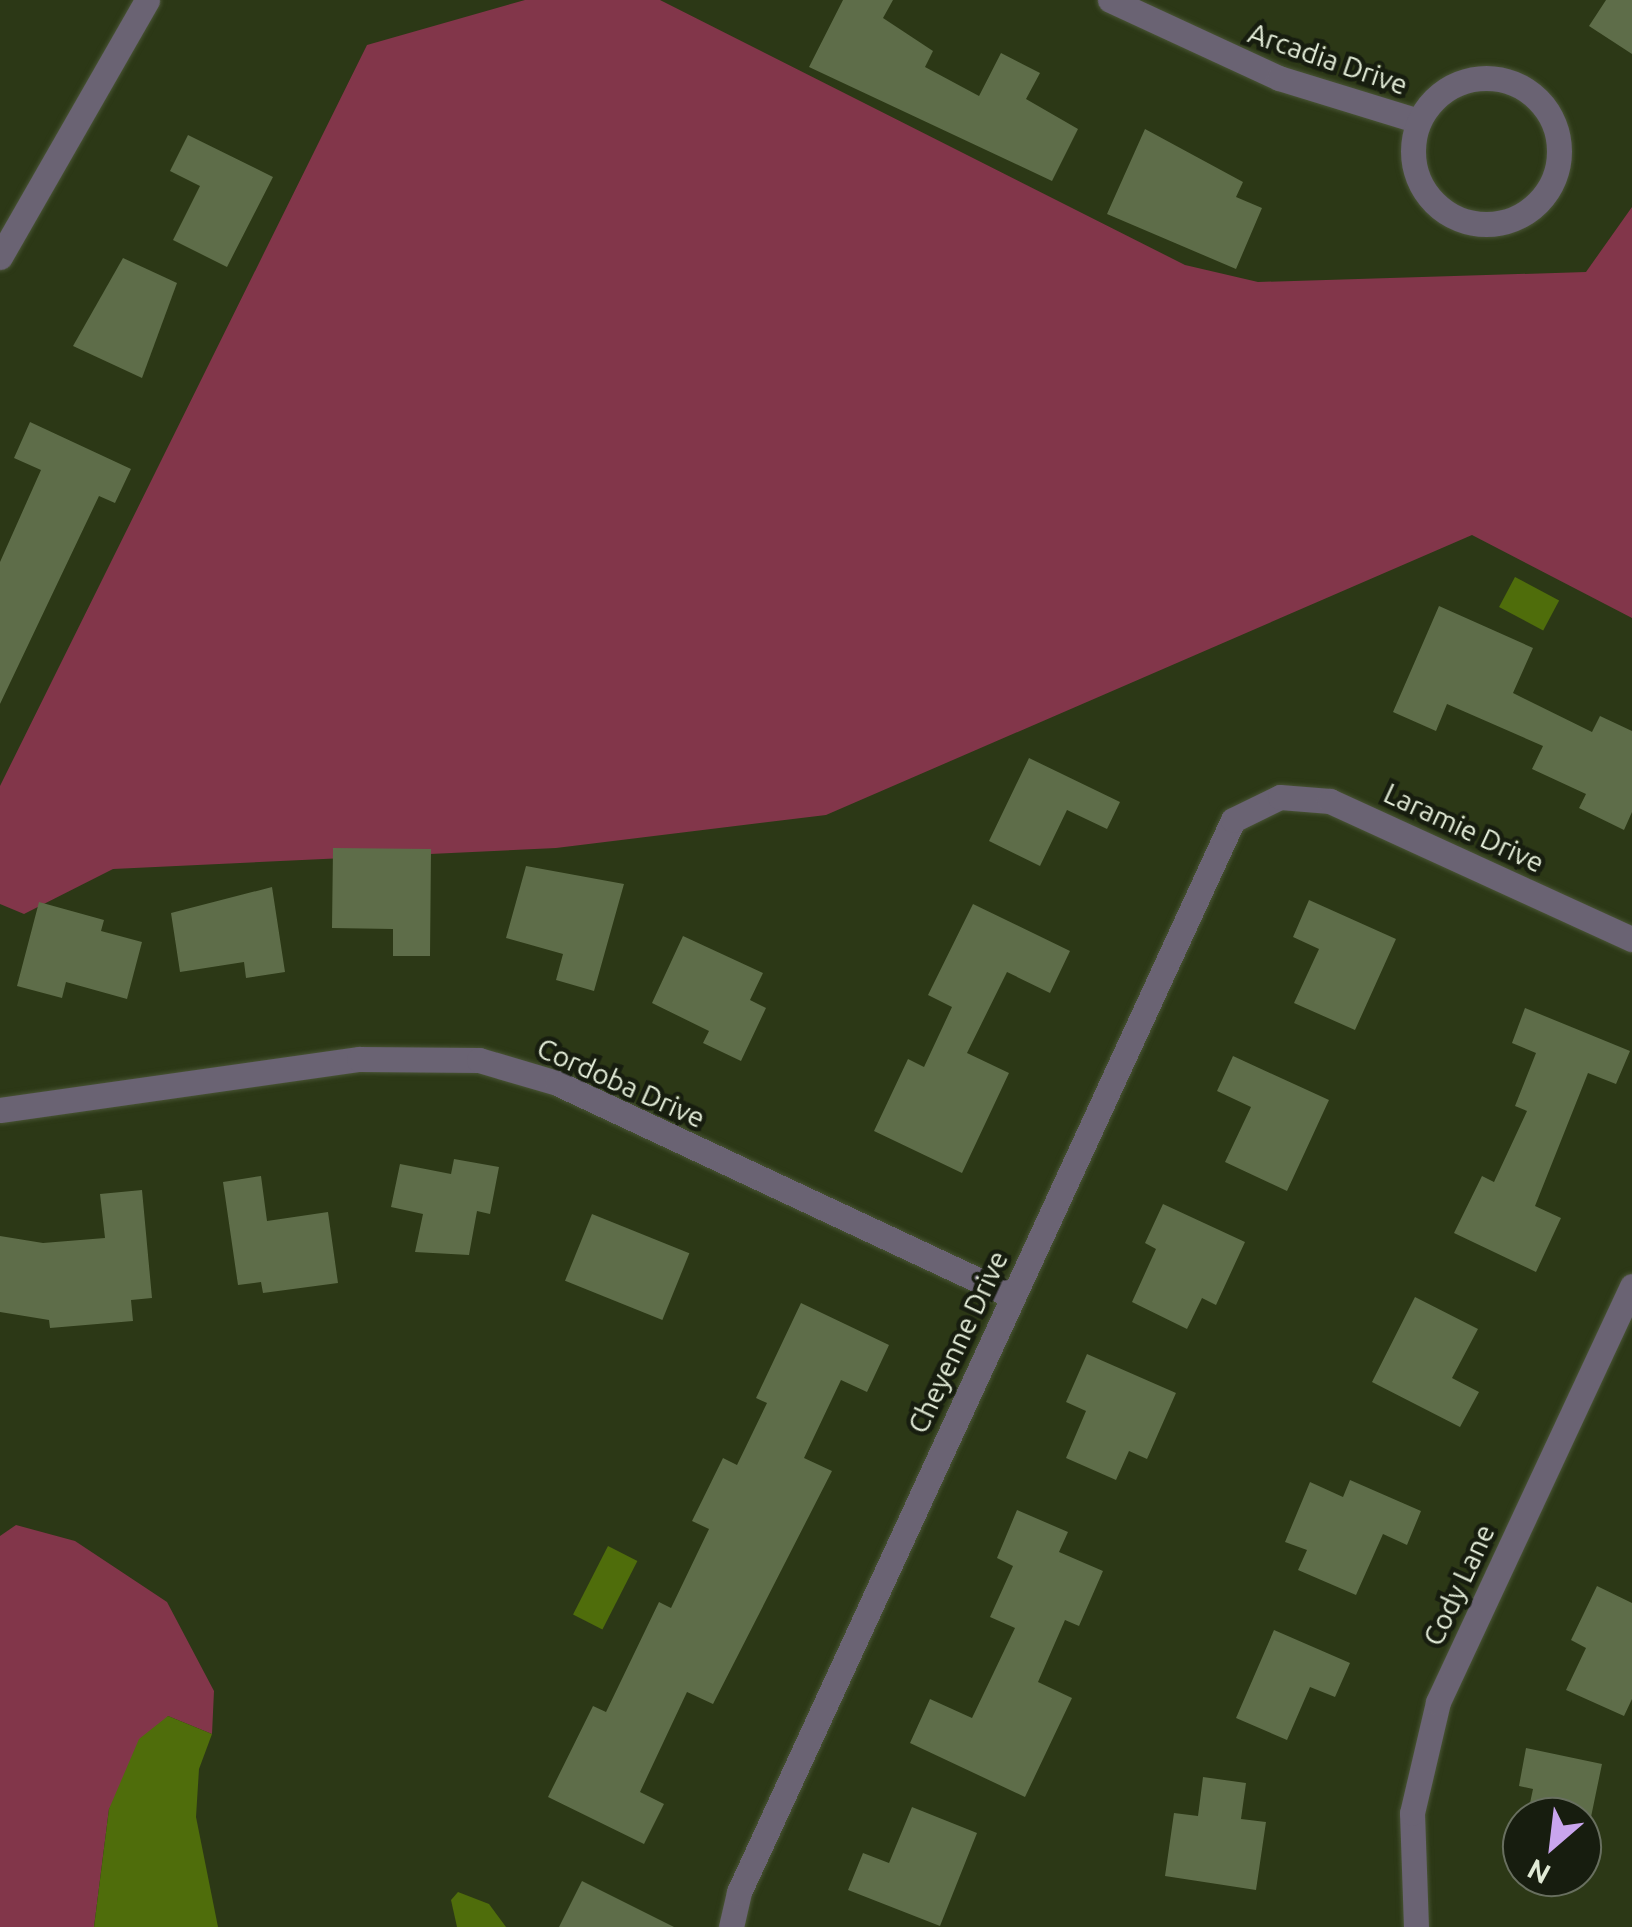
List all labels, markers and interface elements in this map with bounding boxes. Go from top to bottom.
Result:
street label: Arcadia Drive [1244,16,1412,102]
street label: Laramie Drive [1379,776,1549,880]
street label: Cordoba Drive [532,1031,710,1135]
street label: Cheyenne Drive [901,1245,1015,1439]
street label: Cody Lane [1416,1519,1502,1651]
north arrow [1502,1797,1602,1897]
text: N [1522,1854,1555,1891]

